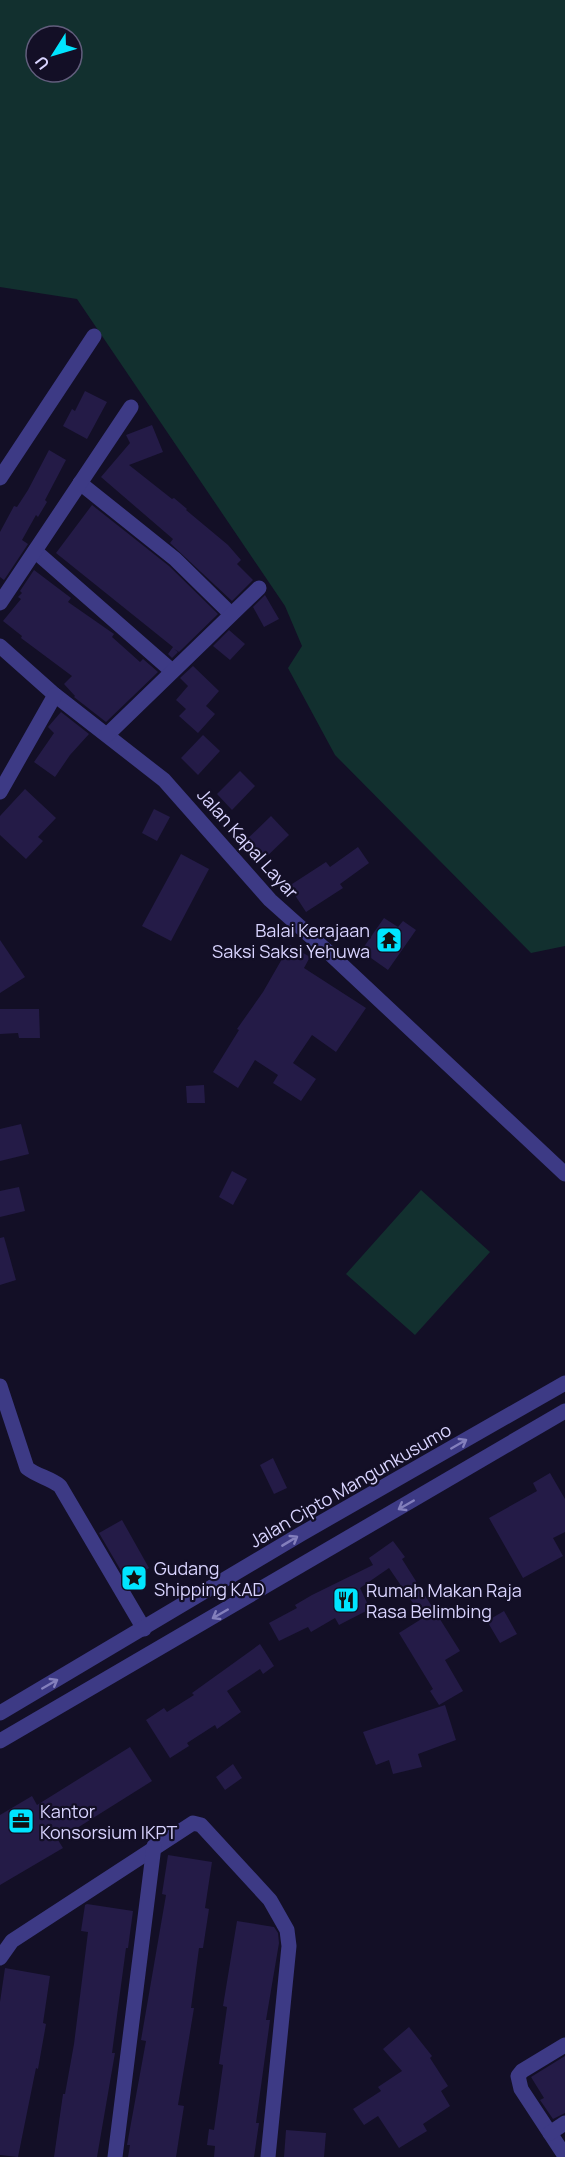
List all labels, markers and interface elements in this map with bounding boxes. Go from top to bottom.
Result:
north arrow [24,24,84,84]
text: U [30,52,54,74]
street label: Jalan Kapal Layar [192,783,304,904]
place label: Balai Kerajaan Saksi Saksi Yehuwa [212,918,370,963]
temple icon: Balai Kerajaan Saksi Saksi Yehuwa [374,925,404,955]
street label: Jalan Cipto Mangunkusumo [245,1417,455,1553]
one-way arrow [450,1437,467,1449]
one-way arrow [398,1499,415,1511]
one-way arrow [281,1534,298,1546]
place label: Gudang Shipping KAD [154,1556,265,1601]
place icon: Gudang Shipping KAD [119,1563,149,1593]
place label: Rumah Makan Raja Rasa Belimbing [366,1578,522,1623]
restaurant icon: Rumah Makan Raja Rasa Belimbing [331,1585,361,1615]
one-way arrow [211,1609,229,1620]
one-way arrow [41,1678,59,1689]
place label: Kantor Konsorsium IKPT [40,1799,177,1844]
office icon: Kantor Konsorsium IKPT [6,1806,36,1836]

